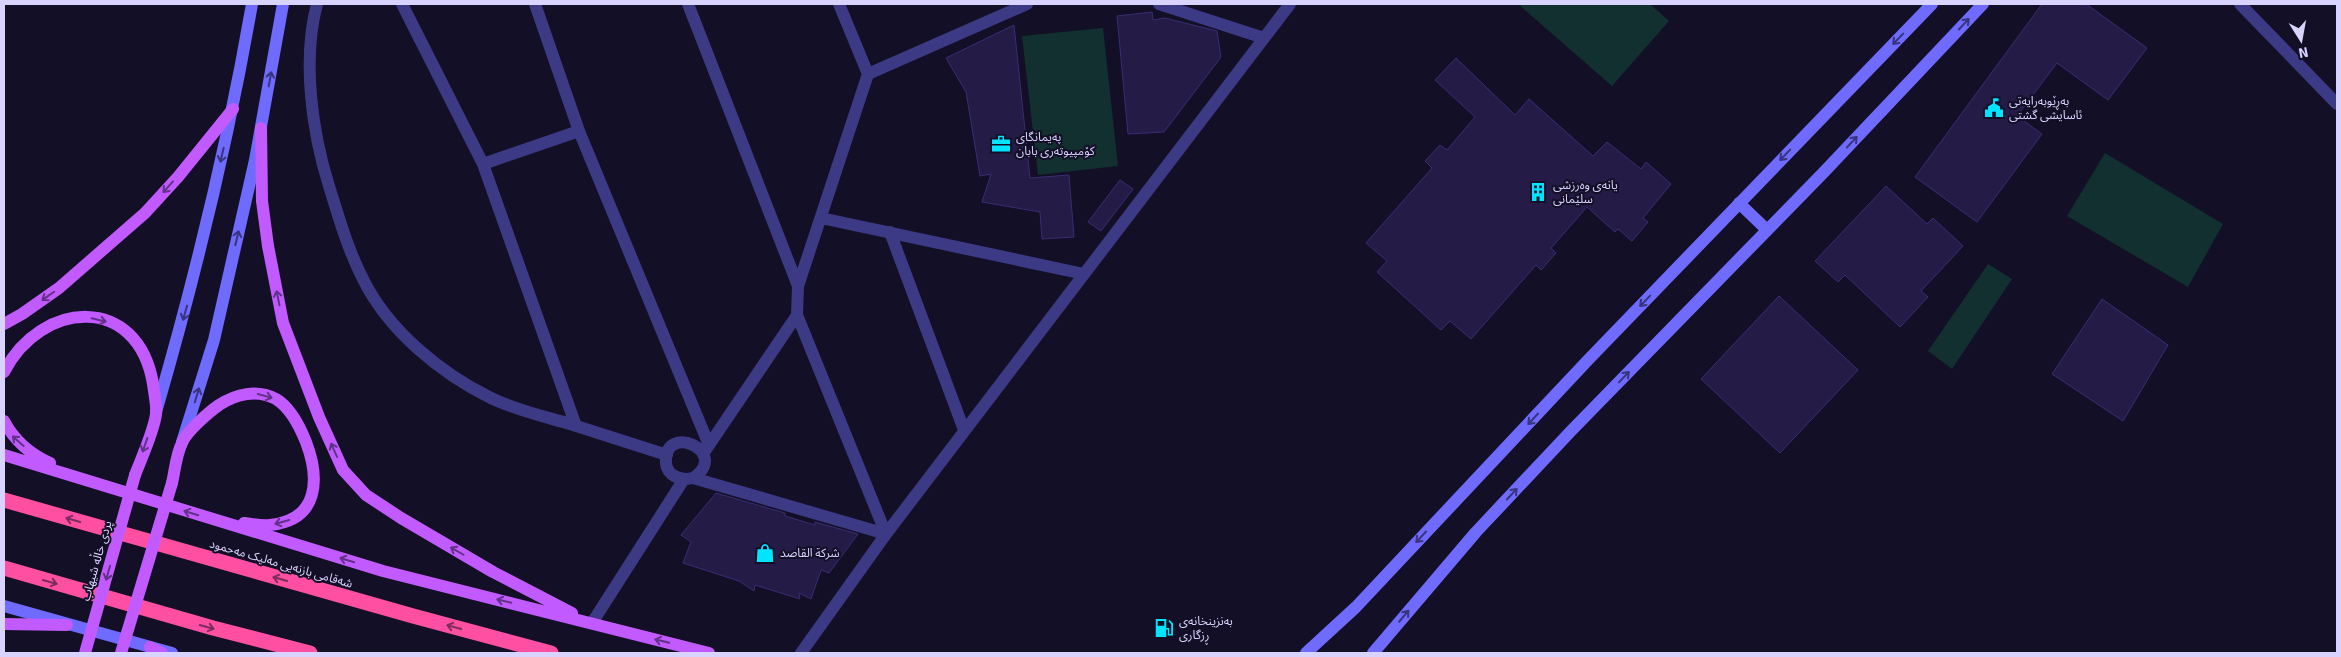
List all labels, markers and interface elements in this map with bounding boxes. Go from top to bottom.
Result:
north arrow [2276,15,2326,65]
one-way arrow [1958,18,1970,30]
one-way arrow [1892,32,1904,45]
text: N [2297,43,2310,62]
one-way arrow [265,71,275,87]
place label: بەڕێوبەرایەتی ئاسایشی گشتی [2009,94,2082,123]
public building icon: بەڕێوبەرایەتی ئاسایشی گشتی [1983,97,2005,119]
place label: پەیمانگای کۆمپیوتەری بابان [1016,130,1096,159]
office icon: پەیمانگای کۆمپیوتەری بابان [990,133,1012,155]
one-way arrow [1846,136,1858,149]
one-way arrow [217,146,226,162]
one-way arrow [1779,149,1791,162]
place label: یانەی وەرزشی سلێمانی [1553,178,1618,207]
one-way arrow [162,181,174,193]
building icon: یانەی وەرزشی سلێمانی [1527,181,1549,203]
one-way arrow [233,230,242,246]
one-way arrow [41,291,55,301]
one-way arrow [272,291,282,307]
one-way arrow [1639,295,1651,308]
one-way arrow [179,304,189,320]
one-way arrow [91,315,107,325]
one-way arrow [1618,370,1630,383]
one-way arrow [192,387,202,403]
one-way arrow [257,392,273,401]
one-way arrow [1527,413,1539,425]
one-way arrow [12,435,25,447]
one-way arrow [140,437,149,452]
one-way arrow [329,443,339,458]
one-way arrow [1506,488,1518,500]
one-way arrow [184,508,200,518]
one-way arrow [66,515,82,525]
street label: پردی خاڵە شیهاب [76,518,116,603]
one-way arrow [274,518,290,528]
one-way arrow [1415,531,1427,544]
street label: شەقامی بازنەیی مەلیک مەحمود [208,536,354,592]
shop icon: شركة القاصد [754,542,776,564]
one-way arrow [449,546,464,556]
place label: شركة القاصد [780,546,840,561]
one-way arrow [339,554,355,564]
one-way arrow [102,564,112,580]
one-way arrow [273,574,289,583]
one-way arrow [42,578,58,588]
one-way arrow [497,596,513,605]
one-way arrow [1399,610,1410,623]
place label: بەنزینخانەی ڕزگاری [1179,614,1233,645]
fuel station icon: بەنزینخانەی ڕزگاری [1153,617,1175,639]
one-way arrow [198,622,214,632]
one-way arrow [446,622,462,631]
one-way arrow [654,636,670,645]

